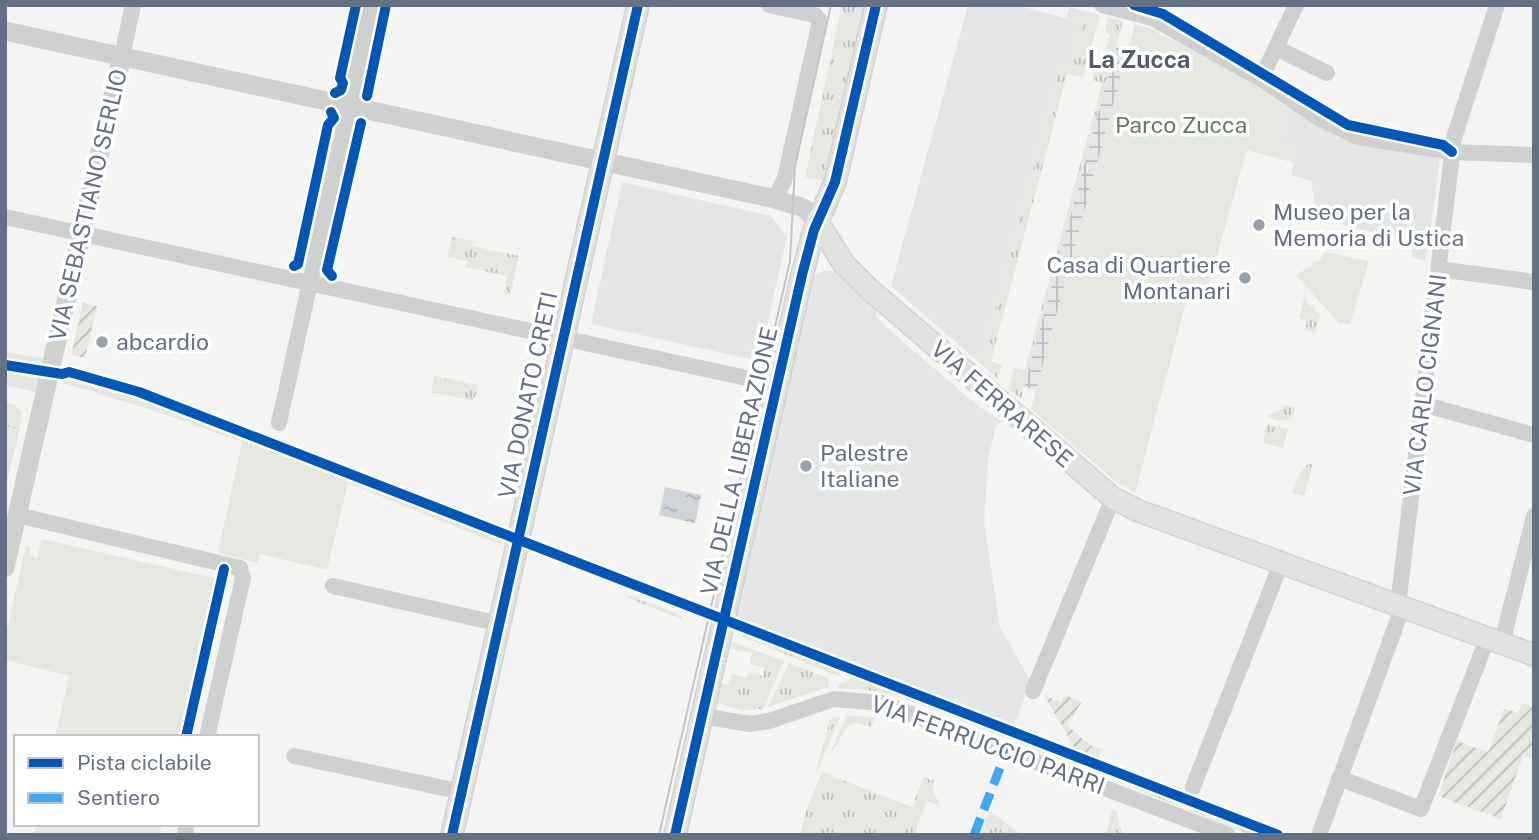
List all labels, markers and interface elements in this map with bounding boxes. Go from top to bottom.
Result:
district label: La Zucca [1088,45,1190,73]
street label: VIA SEBASTIANO SERLIO [43,66,132,343]
park label: Parco Zucca [1115,111,1247,138]
place label: Museo per la Memoria di Ustica [1273,198,1464,251]
marker: Museo per la Memoria di Ustica [1251,217,1267,233]
place label: Casa di Quartiere Montanari [1046,251,1231,304]
marker: Casa di Quartiere Montanari [1237,270,1253,286]
street label: VIA CARLO CIGNANI [1397,272,1452,497]
street label: VIA DONATO CRETI [492,289,563,501]
street label: VIA DELLA LIBERAZIONE [694,324,783,598]
place label: abcardio [116,328,209,355]
marker: abcardio [94,334,110,350]
street label: VIA FERRARESE [926,335,1079,473]
place label: Palestre Italiane [820,439,909,492]
marker: Palestre Italiane [798,458,814,474]
street label: VIA FERRUCCIO PARRI [868,690,1109,799]
legend [14,735,259,826]
text: Pista ciclabile [77,750,212,775]
text: Sentiero [77,785,160,810]

